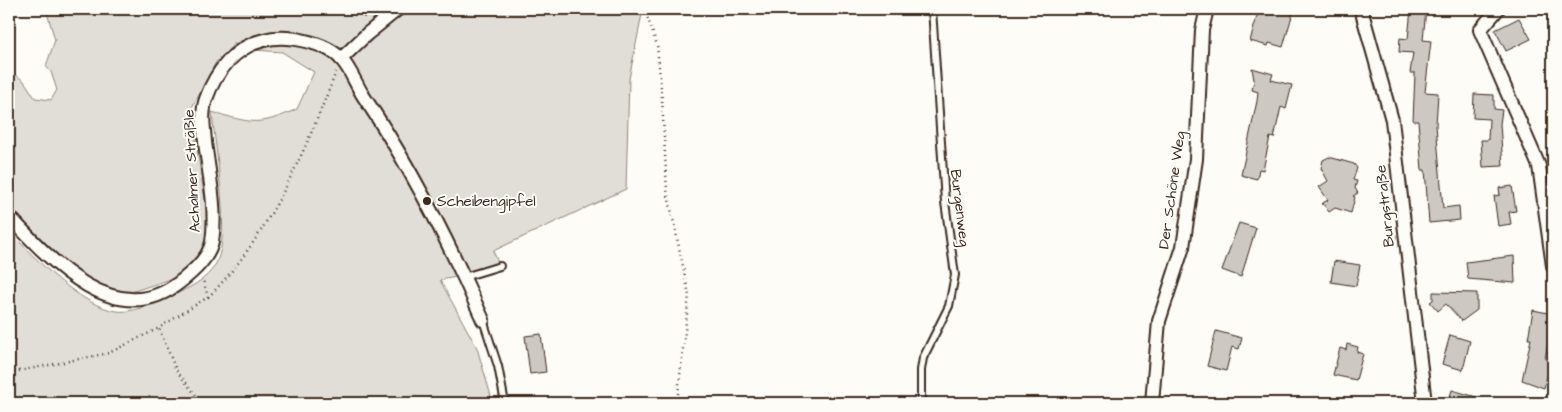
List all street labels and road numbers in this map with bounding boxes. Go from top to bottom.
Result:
street label: Achalmer Sträßle [178,109,206,233]
street label: Der Schöne Weg [1153,130,1192,250]
street label: Burgstraße [1370,164,1401,248]
street label: Burgenweg [944,168,975,248]

